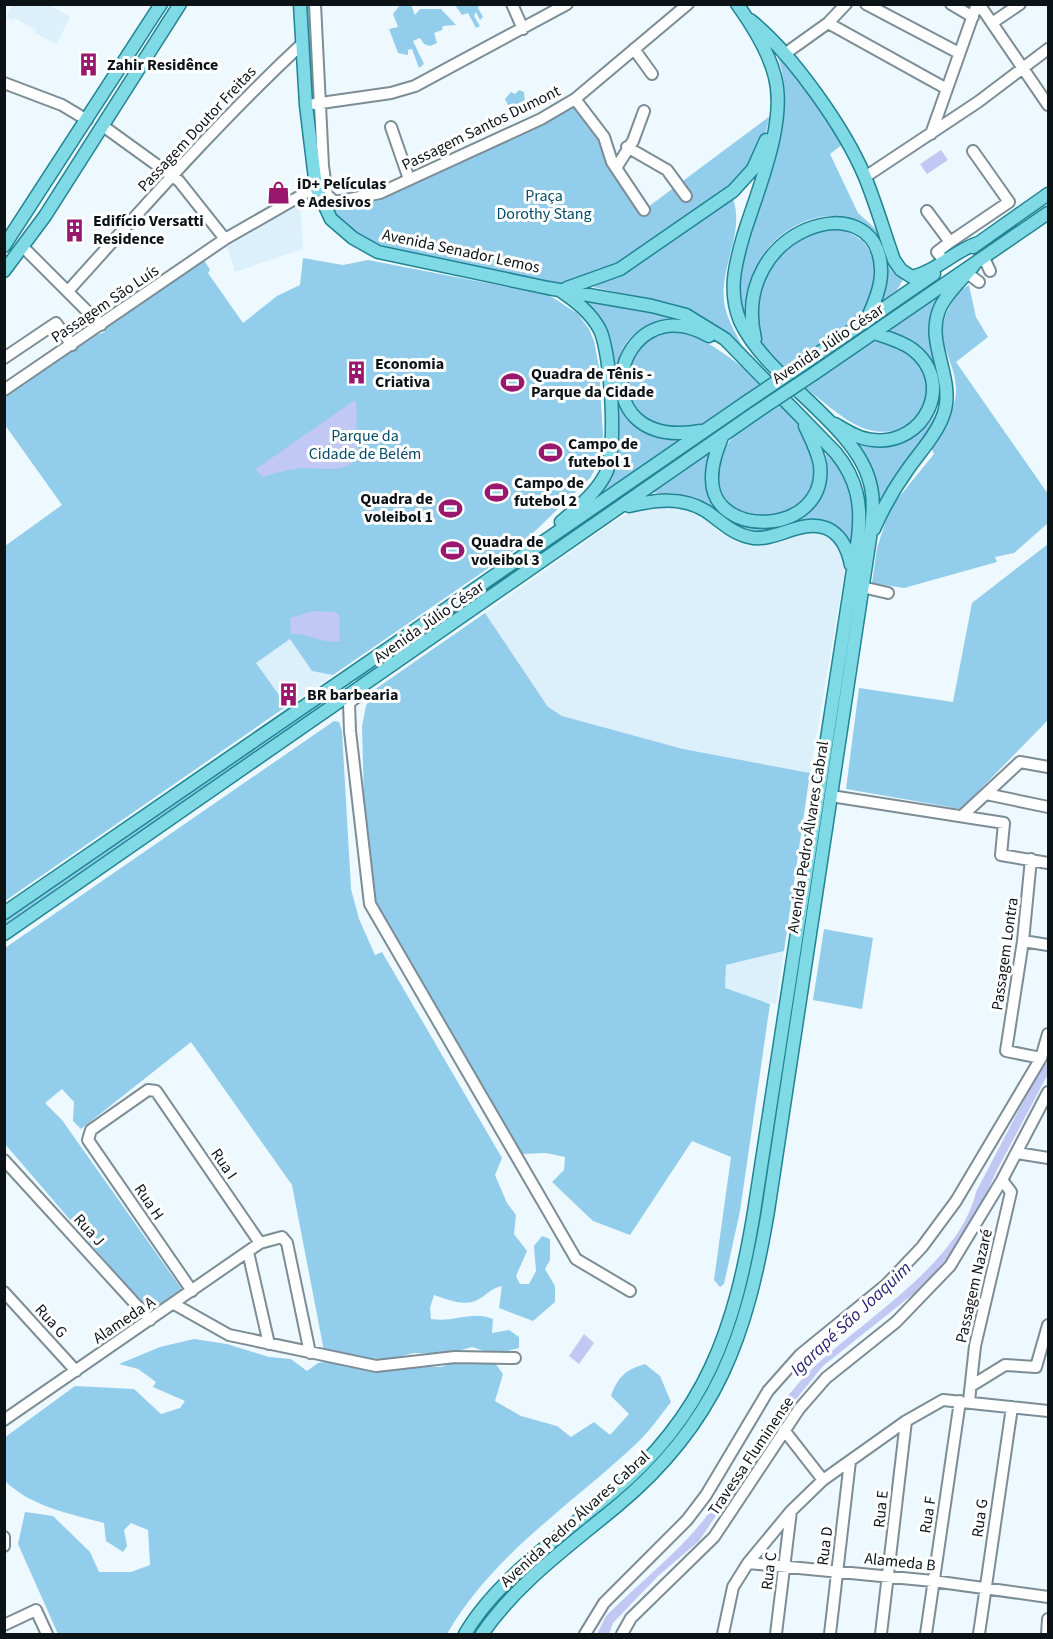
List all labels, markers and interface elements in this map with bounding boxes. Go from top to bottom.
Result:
building icon: Zahir Residênce [76,52,102,78]
place label: Zahir Residênce [107,54,218,76]
street label: Passagem Doutor Freitas [133,61,261,197]
street label: Passagem Santos Dumont [398,80,564,176]
place label: iD+ Películas e Adesivos [297,173,386,213]
shop icon: iD+ Películas e Adesivos [266,180,292,206]
park label: Praça Dorothy Stang [496,185,592,225]
place label: Edifício Versatti Residence [93,210,204,250]
building icon: Edifício Versatti Residence [62,217,88,243]
street label: Avenida Senador Lemos [380,224,542,279]
street label: Passagem São Luís [47,260,163,348]
street label: Avenida Júlio César [768,298,889,390]
place label: Economia Criativa [375,353,444,393]
building icon: Economia Criativa [344,360,370,386]
place label: Quadra de Tênis - Parque da Cidade [531,363,654,403]
sports icon: Quadra de Tênis - Parque da Cidade [500,370,526,396]
park label: Parque da Cidade de Belém [309,425,421,465]
place label: Campo de futebol 1 [568,433,638,473]
sports icon: Campo de futebol 1 [537,440,563,466]
place label: Campo de futebol 2 [514,472,584,512]
sports icon: Campo de futebol 2 [483,479,509,505]
place label: Quadra de voleibol 1 [360,488,433,528]
sports icon: Quadra de voleibol 1 [438,495,464,521]
place label: Quadra de voleibol 3 [471,531,544,571]
sports icon: Quadra de voleibol 3 [440,538,466,564]
street label: Avenida Júlio César [369,575,489,668]
building icon: BR barbearia [276,682,302,708]
place label: BR barbearia [307,684,398,706]
street label: Avenida Pedro Álvares Cabral [782,739,834,935]
street label: Passagem Lontra [986,896,1024,1012]
street label: Rua I [206,1144,242,1184]
street label: Rua H [129,1179,169,1225]
street label: Rua J [69,1209,109,1251]
street label: Passagem Nazaré [950,1227,998,1345]
water label: Igarapé São Joaquim [785,1256,917,1382]
street label: Alameda A [88,1291,160,1349]
street label: Rua G [30,1299,72,1343]
street label: Travessa Fluminense [703,1392,799,1520]
street label: Avenida Pedro Álvares Cabral [496,1446,654,1592]
street label: Rua E [868,1489,894,1529]
street label: Rua F [914,1495,942,1535]
street label: Rua G [966,1497,994,1539]
street label: Rua D [812,1525,838,1567]
street label: Alameda B [863,1547,937,1577]
street label: Rua C [756,1551,782,1591]

